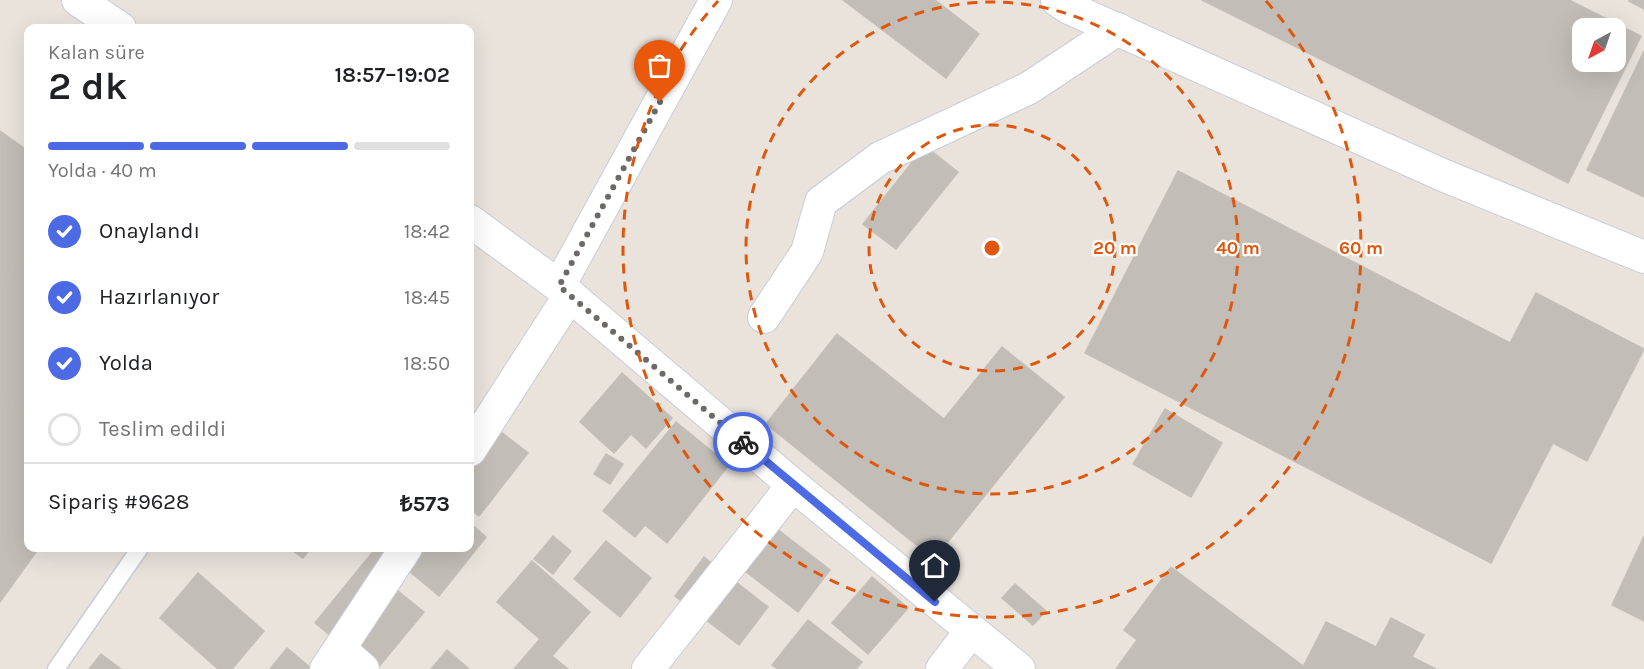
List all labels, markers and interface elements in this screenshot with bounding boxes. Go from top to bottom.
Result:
north arrow [1572,18,1626,72]
map controls [1572,18,1626,72]
pin [634,40,685,102]
text: Kalan süre [48,41,145,64]
icon: bag [643,49,676,82]
text: 18:57–19:02 [334,62,450,88]
text: 2 dk [48,63,128,109]
text: Yolda · 40 m [48,159,157,182]
icon: check [48,215,81,248]
text: Onaylandı [99,218,200,244]
text: 18:42 [404,220,450,243]
text: 20 m [1093,237,1137,259]
text: 40 m [1216,237,1260,259]
text: 60 m [1339,237,1383,259]
centre of rings [982,238,1002,258]
icon: check [48,281,81,314]
text: Hazırlanıyor [99,284,219,310]
text: 18:45 [404,286,450,309]
icon: check [48,347,81,380]
text: Yolda [99,350,153,376]
text: 18:50 [403,352,450,375]
courier [713,412,773,472]
text: Teslim edildi [99,416,226,442]
icon: bike [727,426,760,459]
text: Sipariş #9628 [48,489,190,515]
text: ₺573 [400,491,450,517]
pin [909,540,960,602]
icon: home [918,549,951,582]

